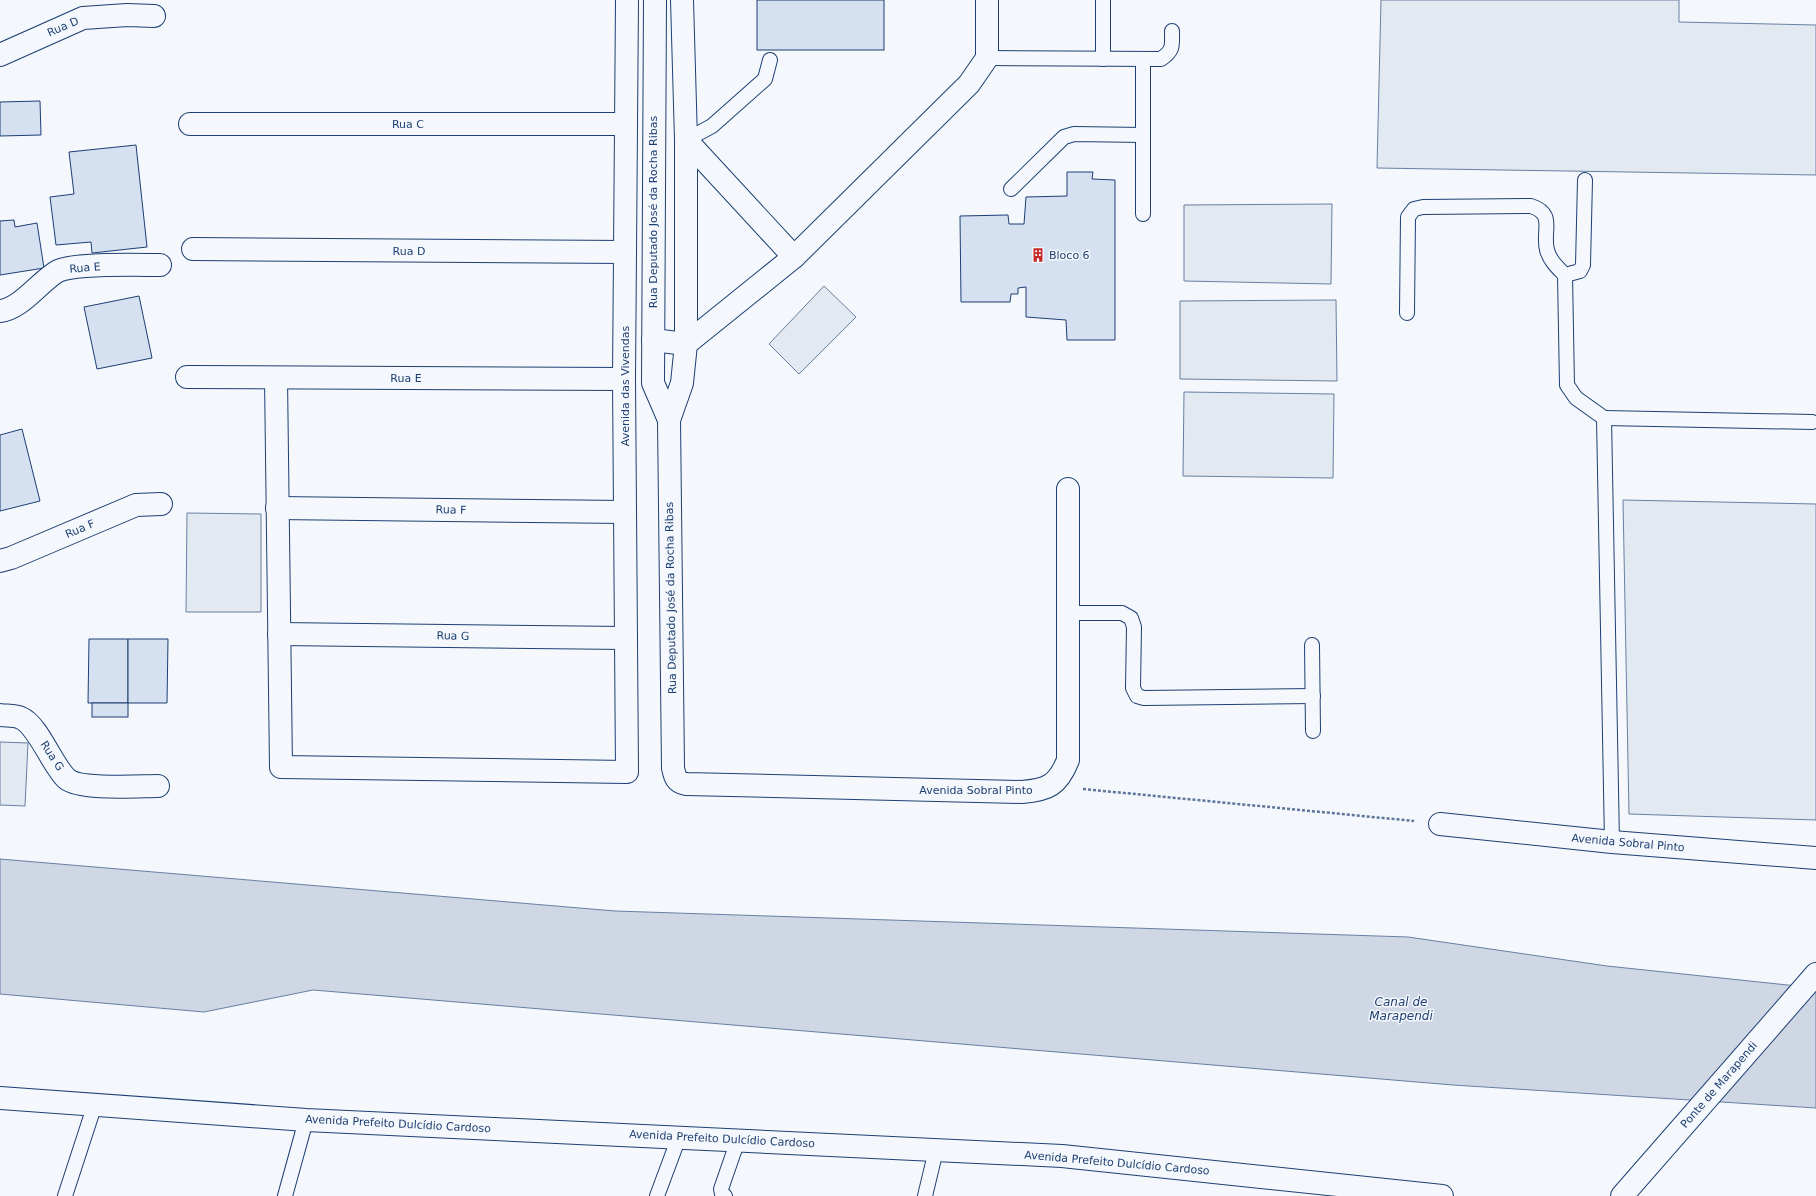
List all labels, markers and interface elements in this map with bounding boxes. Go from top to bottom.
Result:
street label: Rua D [45,15,81,39]
street label: Rua Deputado José da Rocha Ribas [647,116,660,308]
street label: Rua C [392,118,424,131]
street label: Rua D [393,245,425,258]
building icon: Bloco 6 [1030,247,1046,263]
place label: Bloco 6 [1049,249,1090,262]
street label: Rua E [69,260,101,276]
street label: Avenida das Vivendas [619,326,632,446]
street label: Rua E [390,372,422,385]
street label: Rua Deputado José da Rocha Ribas [663,501,679,694]
street label: Rua F [436,503,466,517]
street label: Rua F [63,517,97,541]
street label: Rua G [436,629,470,643]
street label: Rua G [38,739,66,773]
street label: Avenida Sobral Pinto [919,784,1033,797]
street label: Avenida Sobral Pinto [1571,832,1685,854]
water label: Canal de Marapendi [1369,995,1433,1023]
street label: Ponte de Marapendi [1678,1039,1760,1131]
street label: Avenida Prefeito Dulcídio Cardoso [305,1113,491,1135]
street label: Avenida Prefeito Dulcídio Cardoso [629,1128,815,1150]
street label: Avenida Prefeito Dulcídio Cardoso [1024,1148,1210,1178]

